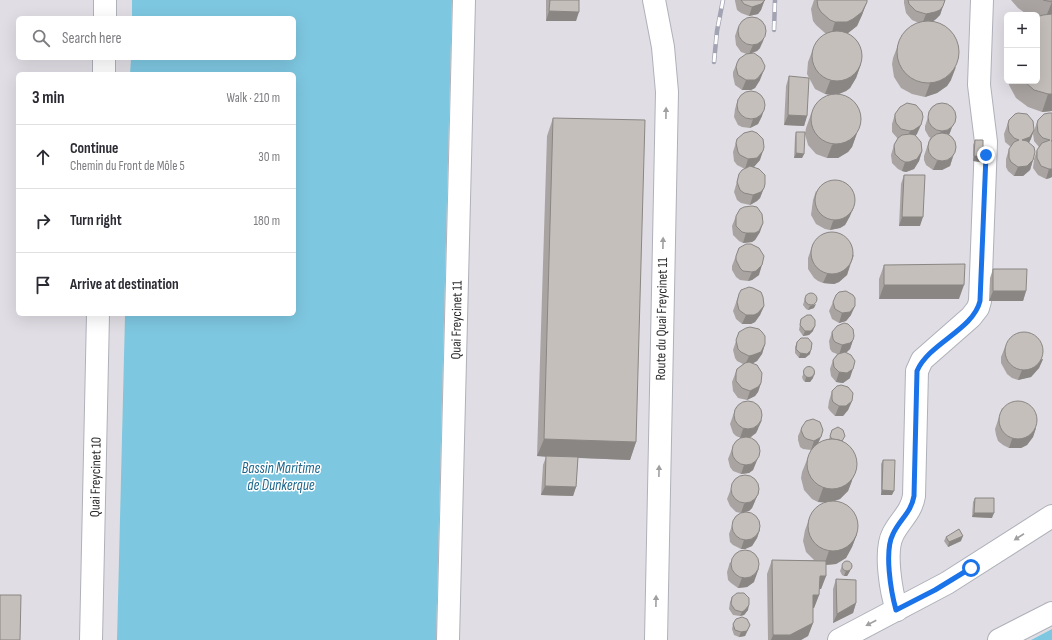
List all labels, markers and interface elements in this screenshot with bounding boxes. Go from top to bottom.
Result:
map controls [1004,12,1040,84]
button: + [1004,12,1040,48]
search box [16,16,296,60]
icon: search [30,27,52,49]
text: Search here [62,29,122,48]
button: − [1004,48,1040,84]
text: 3 min [32,88,65,108]
text: Walk · 210 m [227,90,280,106]
one-way arrow [663,106,669,119]
text: Continue [70,139,119,158]
icon: ahead [32,146,54,168]
route end [977,146,995,164]
text: 30 m [258,149,280,165]
text: Chemin du Front de Môle 5 [70,158,185,174]
icon: right [32,210,54,232]
text: Turn right [70,211,122,230]
text: 180 m [254,213,280,229]
one-way arrow [660,236,666,249]
street label: Route du Quai Freycinet 11 [652,257,671,381]
icon: arrive [32,274,54,296]
text: Arrive at destination [70,275,179,294]
street label: Quai Freycinet 11 [447,280,466,360]
street label: Quai Freycinet 10 [86,437,105,517]
water label: Bassin Maritime de Dunkerque [242,459,320,495]
one-way arrow [655,465,662,477]
one-way arrow [1014,533,1024,541]
route start [962,559,980,577]
one-way arrow [653,594,659,607]
one-way arrow [865,620,876,627]

